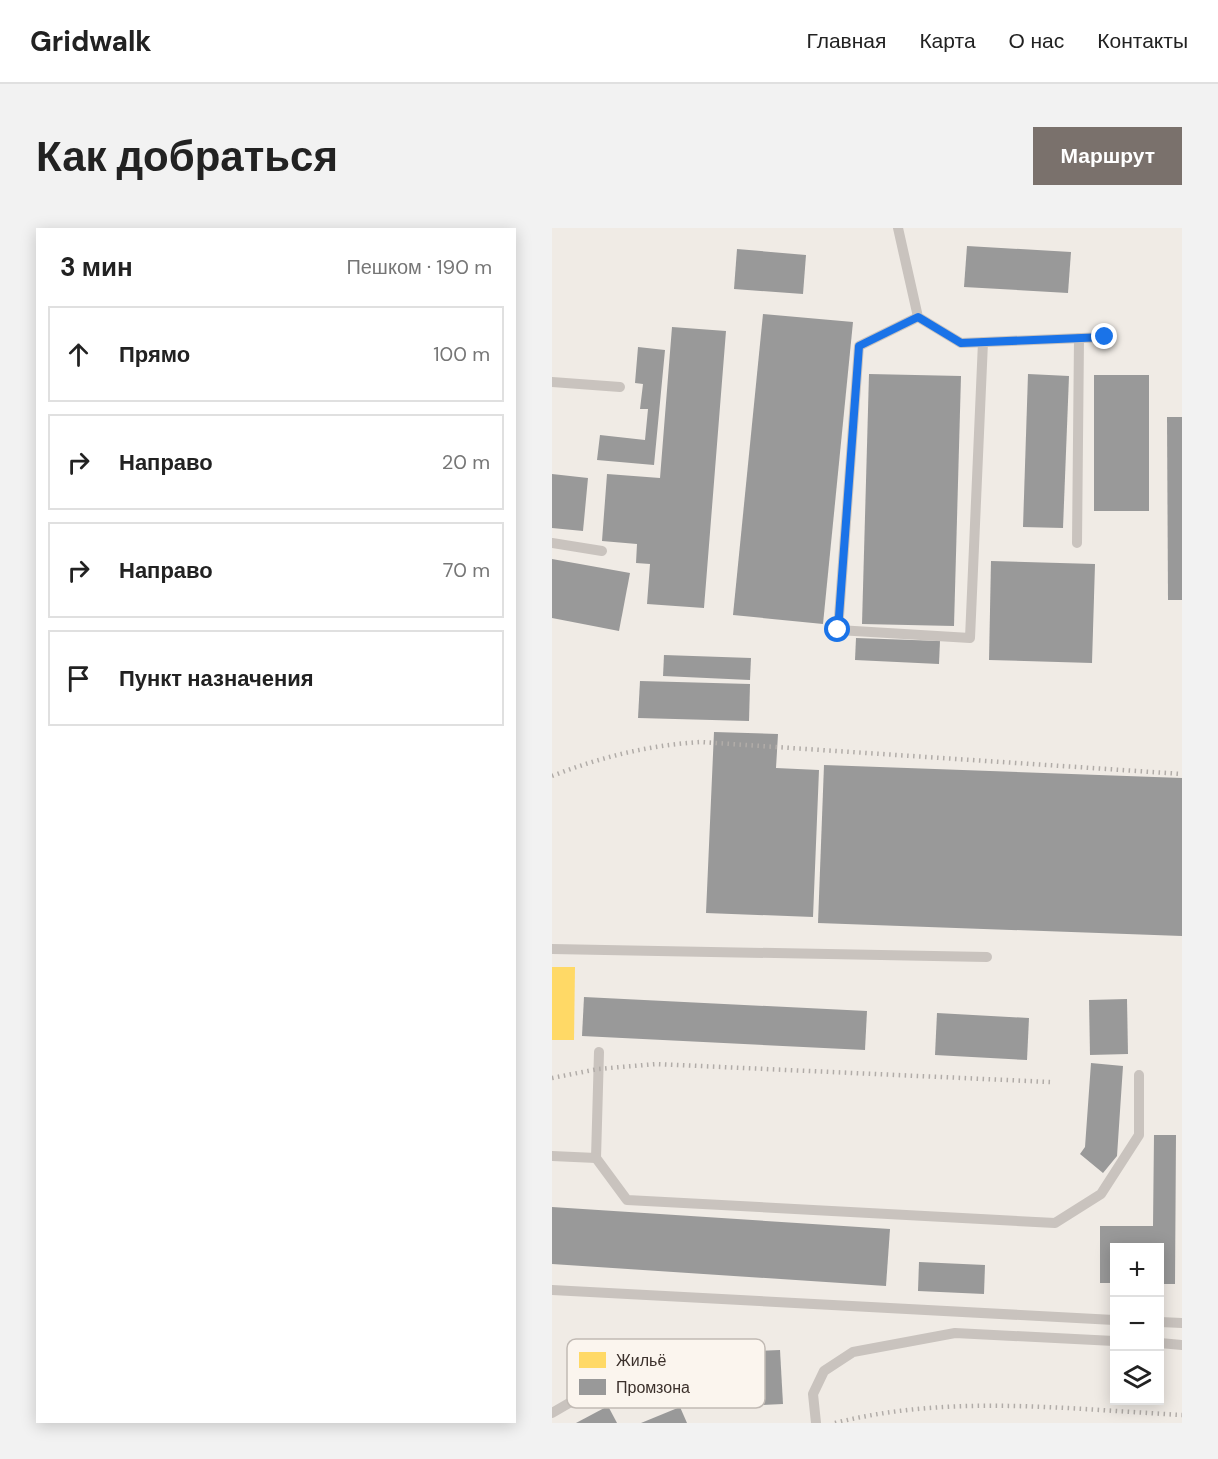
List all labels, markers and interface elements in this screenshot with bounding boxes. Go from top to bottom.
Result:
text: Gridwalk [30,23,152,60]
text: Главная [806,27,886,55]
text: Карта [919,27,976,55]
text: О нас [1009,27,1064,55]
text: Контакты [1097,27,1188,55]
button: Маршрут [1033,127,1182,185]
text: Как добраться [36,129,338,184]
text: 3 мин [60,250,133,284]
text: Пешком · 190 m [346,254,492,280]
route end [1091,323,1117,349]
icon: ahead [62,338,95,371]
text: Прямо [119,340,190,369]
text: 100 m [433,341,490,367]
icon: right [62,446,95,479]
text: Направо [119,448,213,477]
text: 20 m [442,449,490,475]
icon: right [62,554,95,587]
text: Направо [119,556,213,585]
text: 70 m [443,557,490,583]
route start [824,616,850,642]
icon: arrive [62,662,95,695]
text: Пункт назначения [119,664,314,693]
map controls [1110,1243,1164,1405]
button: + [1110,1243,1164,1297]
button: − [1110,1297,1164,1351]
legend [567,1339,765,1408]
text: Жильё [616,1350,666,1371]
button: layers [1110,1351,1164,1405]
text: Промзона [616,1377,690,1398]

